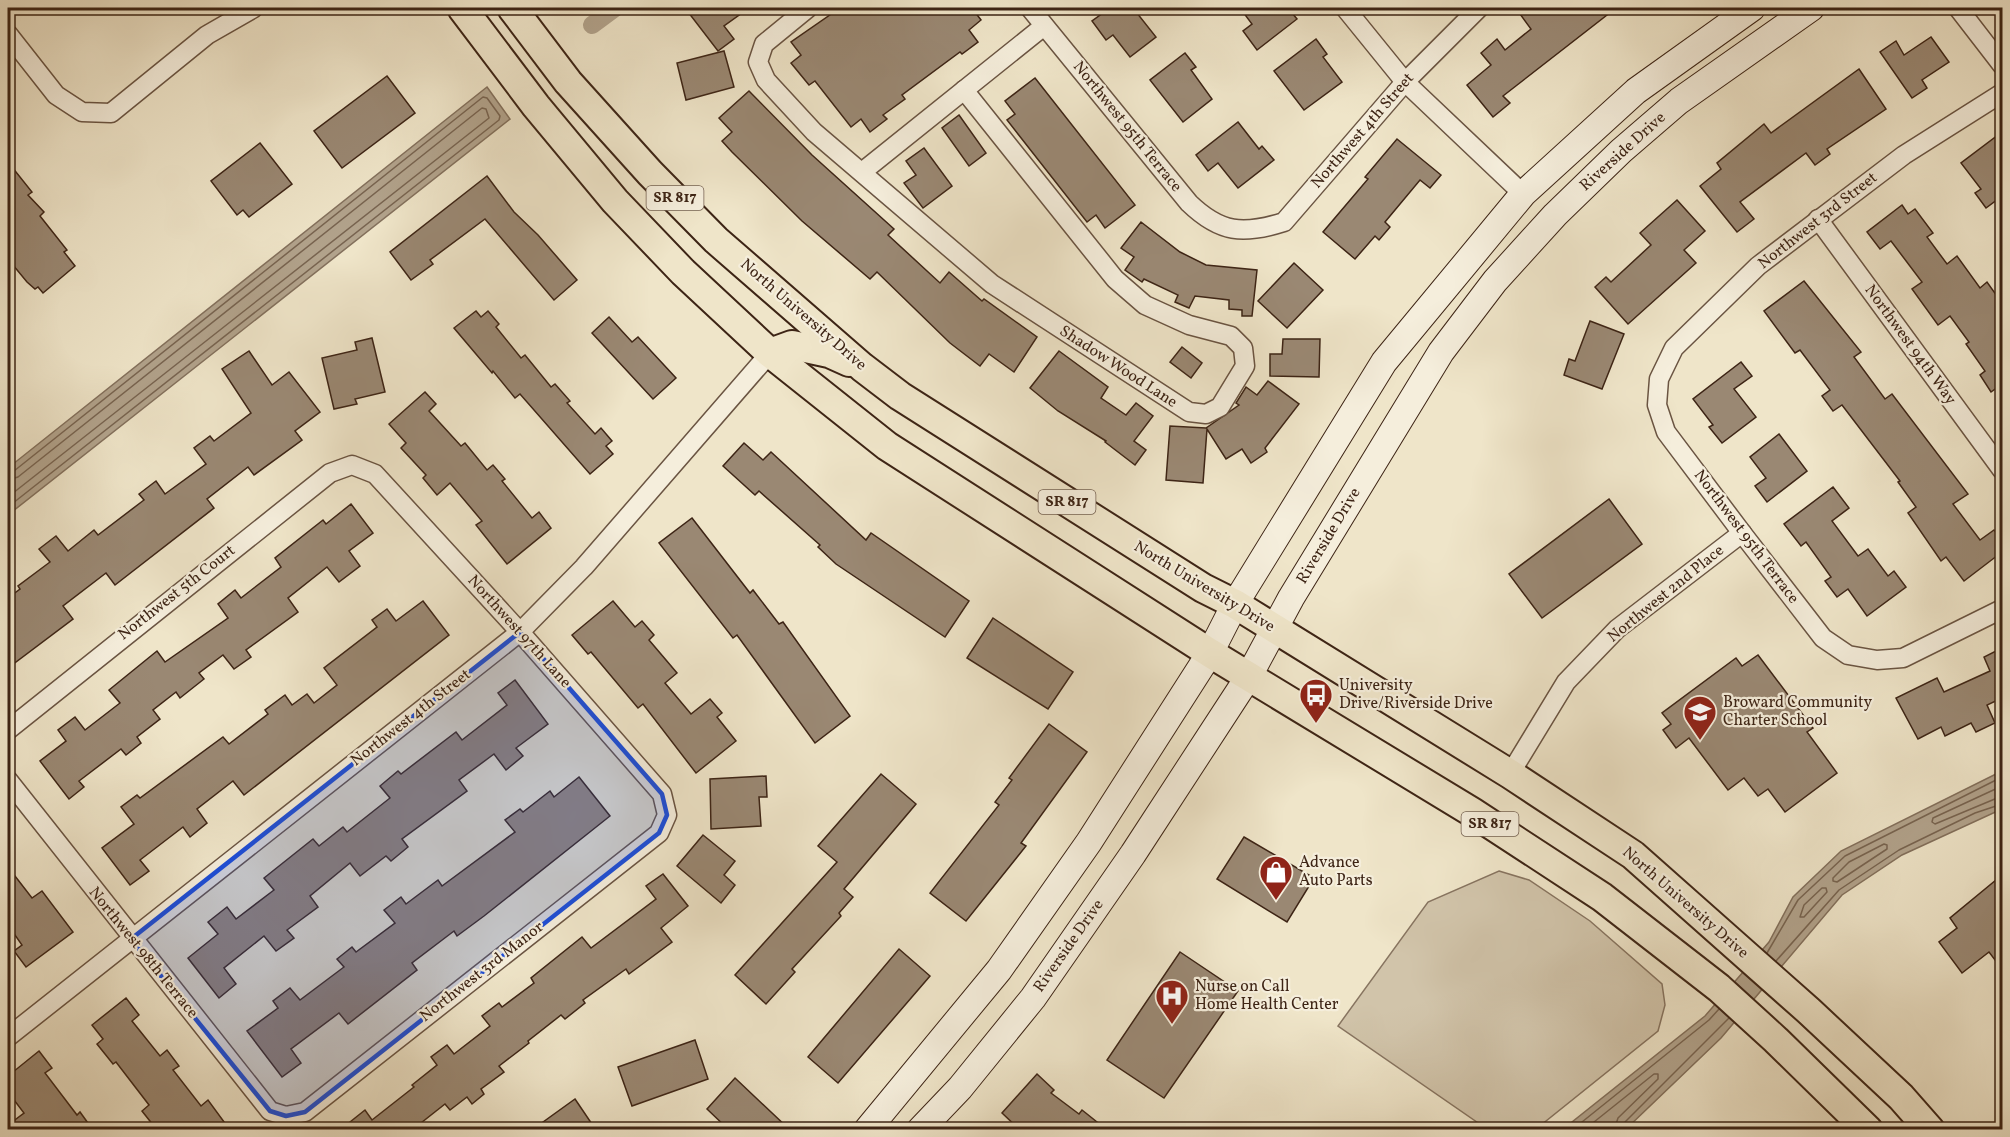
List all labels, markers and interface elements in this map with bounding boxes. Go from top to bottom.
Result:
street label: Northwest 95th Terrace [1067,57,1187,197]
street label: Northwest 4th Street [1307,68,1420,194]
street label: Riverside Drive [1575,107,1671,197]
street label: Northwest 3rd Street [1754,167,1883,275]
road number: SR 817 [646,186,704,210]
street label: North University Drive [735,254,871,376]
street label: Northwest 94th Way [1859,280,1961,410]
street label: Shadow Wood Lane [1055,321,1181,413]
street label: Northwest 95th Terrace [1688,465,1804,609]
street label: Riverside Drive [1292,484,1366,588]
road number: SR 817 [1038,490,1096,514]
street label: North University Drive [1129,536,1279,638]
street label: Northwest 5th Court [114,540,241,646]
street label: Northwest 2nd Place [1603,540,1729,648]
street label: Northwest 97th Lane [462,571,576,693]
street label: Northwest 4th Street [346,664,476,772]
place label: University Drive/Riverside Drive [1339,675,1493,715]
bus stop icon: University Drive/Riverside Drive [1298,677,1334,724]
place label: Broward Community Charter School [1723,692,1873,732]
school or university icon: Broward Community Charter School [1682,694,1718,741]
road number: SR 817 [1462,812,1518,836]
street label: North University Drive [1617,842,1753,964]
place label: Advance Auto Parts [1299,852,1373,892]
shop icon: Advance Auto Parts [1258,854,1294,901]
street label: Northwest 98th Terrace [83,883,203,1023]
street label: Riverside Drive [1029,895,1109,997]
street label: Northwest 3rd Manor [415,916,549,1027]
place label: Nurse on Call Home Health Center [1195,976,1339,1016]
hospital icon: Nurse on Call Home Health Center [1154,978,1190,1025]

